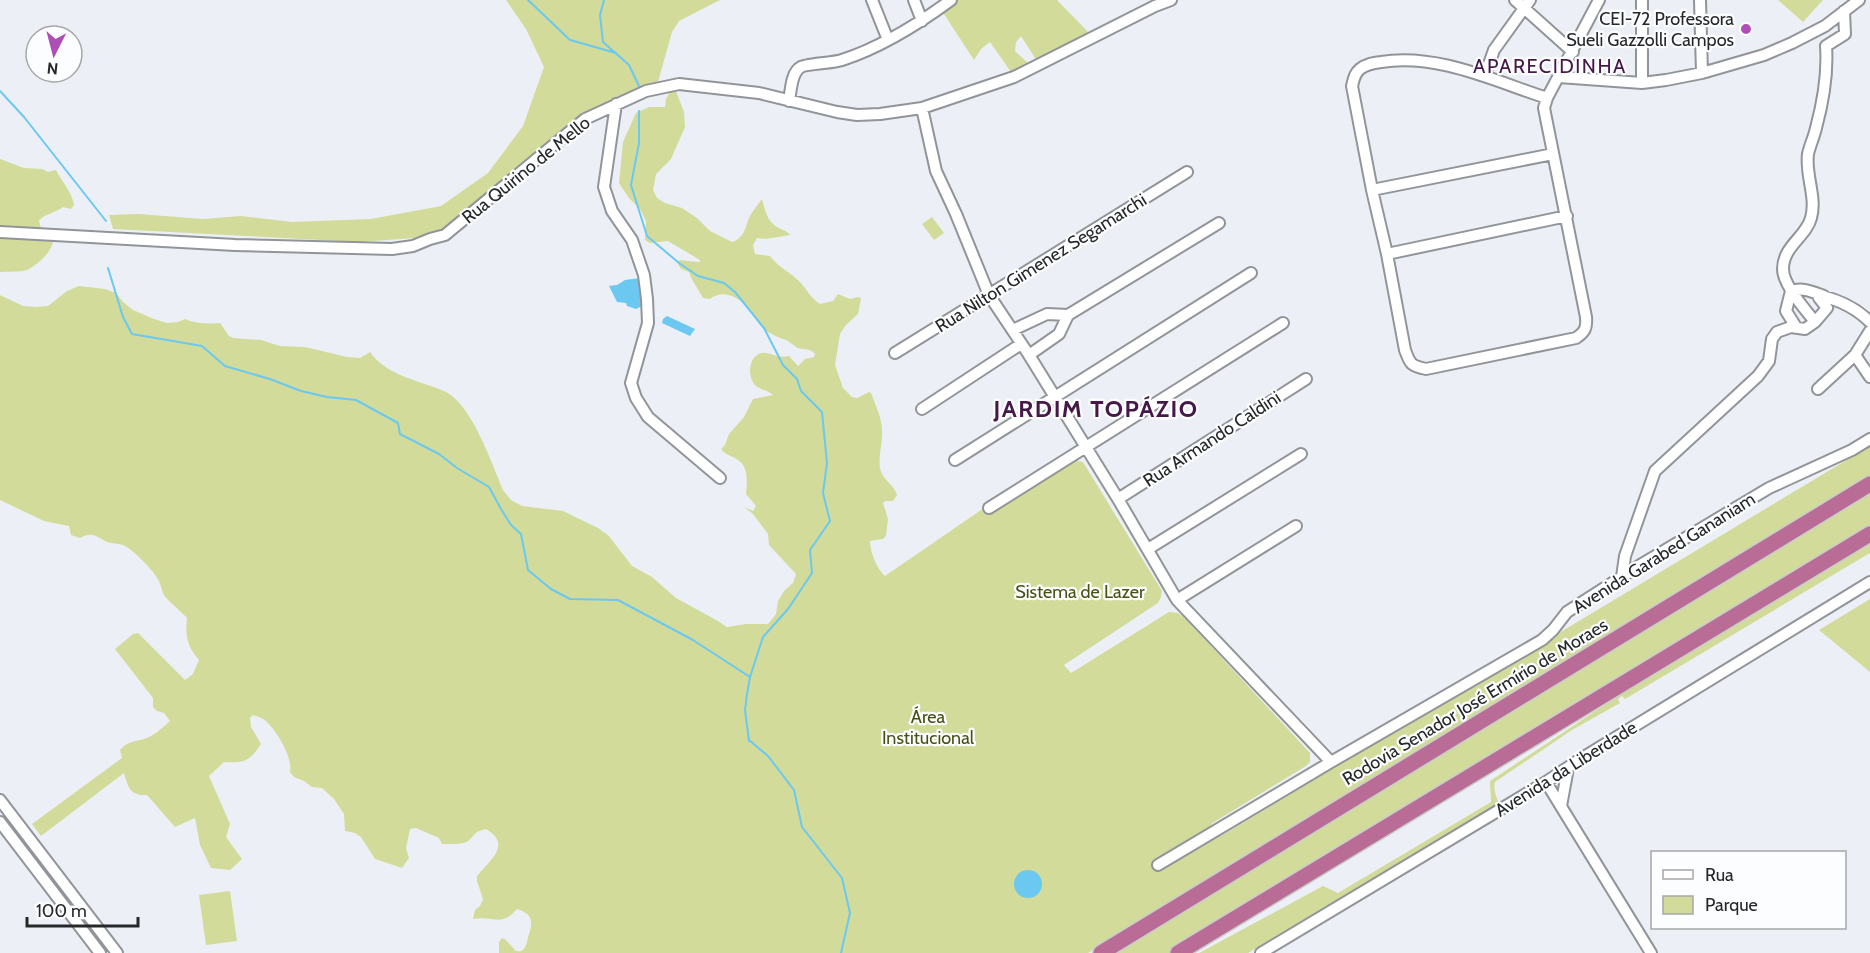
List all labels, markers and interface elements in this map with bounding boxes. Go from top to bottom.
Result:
place label: CEI-72 Professora Sueli Gazzolli Campos [1566,8,1734,51]
marker: CEI-72 Professora Sueli Gazzolli Campos [1739,22,1753,36]
north arrow [24,24,84,84]
district label: APARECIDINHA [1473,54,1627,78]
text: N [46,58,59,78]
street label: Rua Quirino de Mello [457,112,595,228]
street label: Rua Nilton Gimenez Segamarchi [931,189,1151,337]
street label: Rua Armando Caldini [1139,386,1285,492]
district label: JARDIM TOPÁZIO [993,394,1198,423]
street label: Avenida Garabed Gananiam [1569,488,1759,618]
park label: Sistema de Lazer [1015,581,1145,603]
street label: Rodovia Senador José Ermírio de Moraes [1338,614,1612,790]
park label: Área Institucional [882,706,975,749]
street label: Avenida da Liberdade [1491,716,1641,822]
legend [1651,851,1846,929]
text: Rua [1705,864,1734,886]
scale bar [27,890,138,928]
text: Parque [1705,894,1758,916]
text: 100 m [36,900,87,922]

